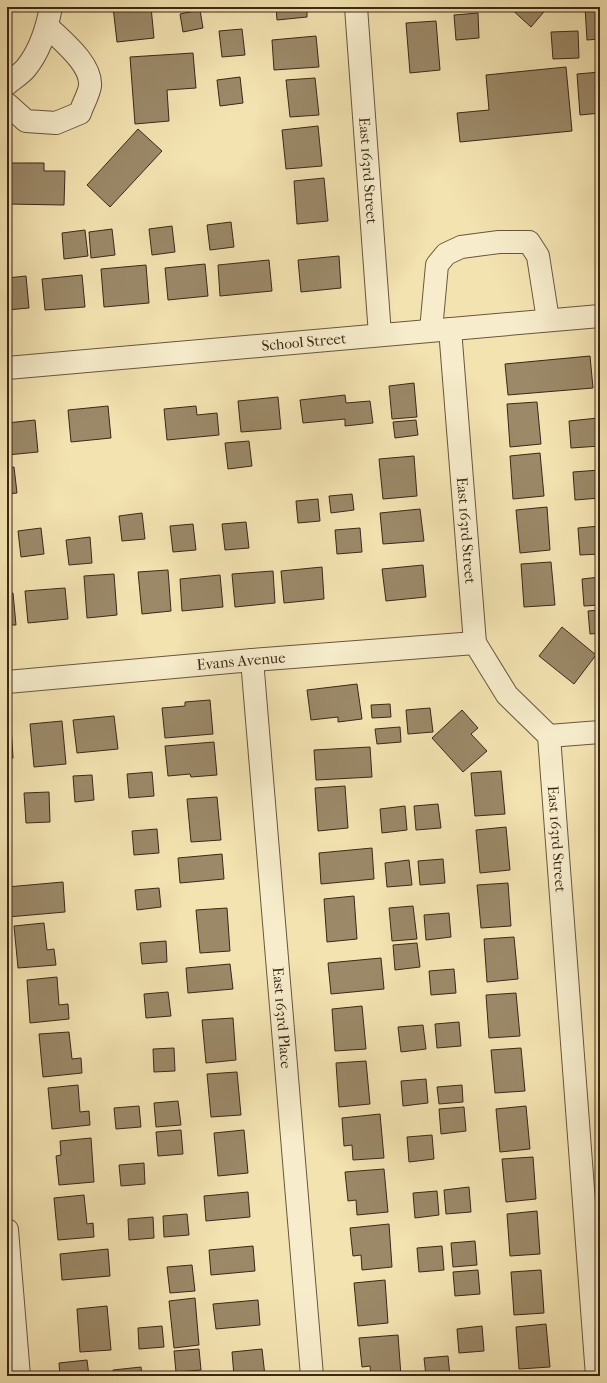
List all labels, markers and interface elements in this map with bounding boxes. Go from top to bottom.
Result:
street label: East 163rd Street [355,117,381,225]
street label: School Street [261,329,348,355]
street label: East 163rd Street [453,476,479,585]
street label: Evans Avenue [196,648,287,674]
street label: East 163rd Street [544,785,570,894]
street label: East 163rd Place [269,966,295,1070]

